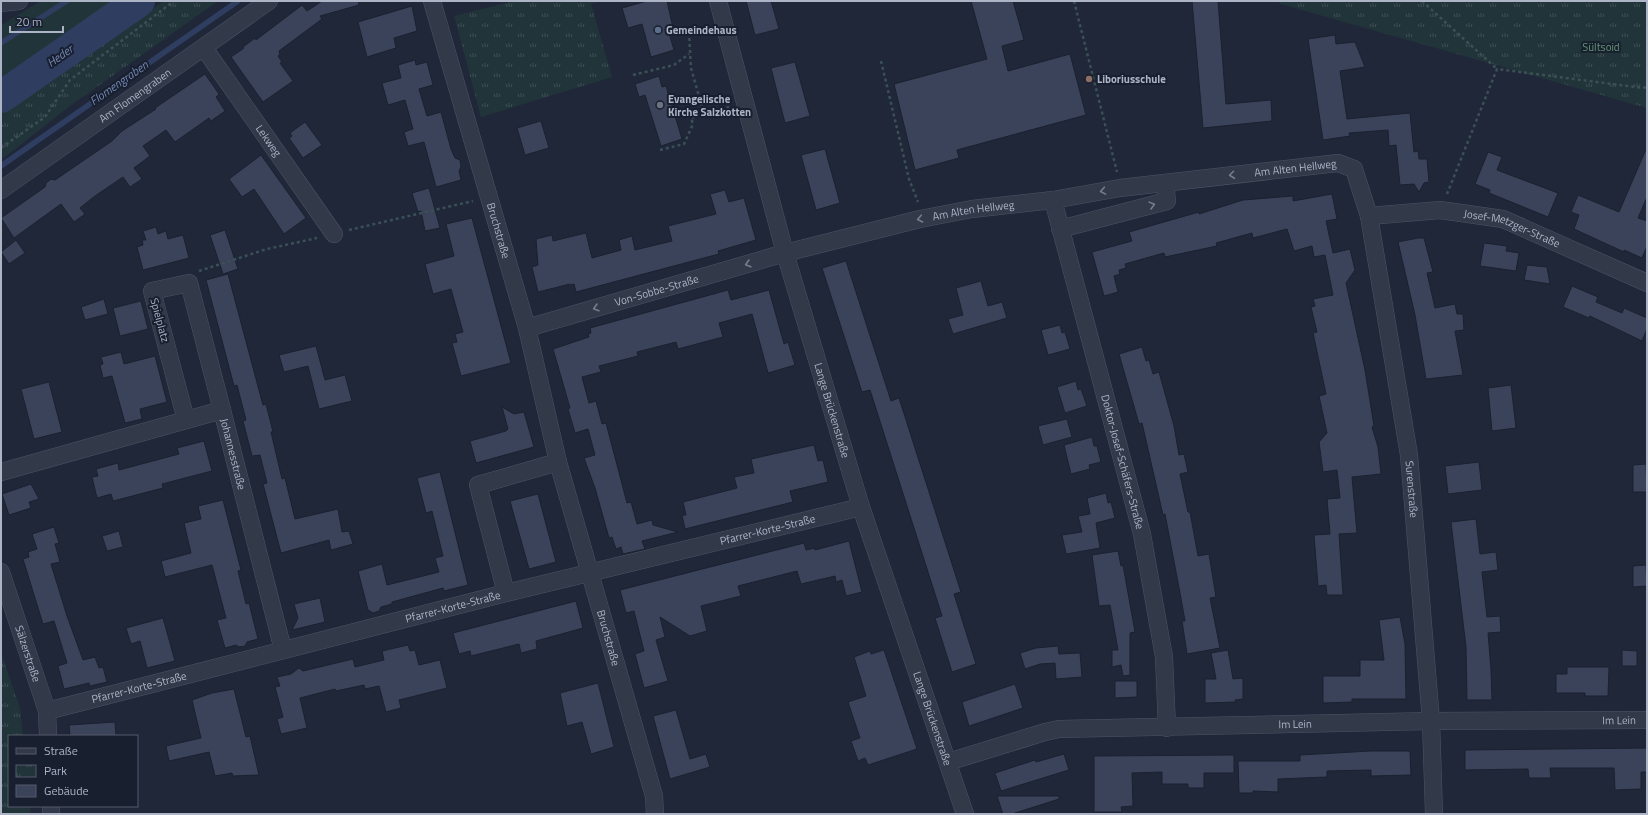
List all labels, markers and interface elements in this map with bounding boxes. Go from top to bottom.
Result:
scale bar [10,8,63,34]
text: 20 m [16,12,42,31]
place label: Gemeindehaus [666,22,737,38]
marker: Gemeindehaus [653,25,663,35]
water label: Heder [43,38,79,71]
park label: Sültsoid [1582,39,1620,55]
water label: Flomengraben [85,55,153,110]
street label: Am Flomengraben [96,64,175,127]
place label: Liboriusschule [1097,71,1166,87]
marker: Liboriusschule [1084,74,1094,84]
place label: Evangelische Kirche Salzkotten [668,91,751,120]
marker: Evangelische Kirche Salzkotten [655,100,665,110]
street label: Lekweg [252,121,286,160]
street label: Am Alten Hellweg [1253,155,1338,181]
one-way arrow [1229,170,1235,179]
one-way arrow [1100,186,1107,195]
street label: Am Alten Hellweg [931,196,1015,224]
street label: Bruchstraße [483,201,514,261]
one-way arrow [1148,201,1155,210]
street label: Josef-Metzger-Straße [1463,205,1563,252]
one-way arrow [917,215,923,223]
one-way arrow [744,259,751,268]
street label: Von-Sobbe-Straße [613,270,701,310]
street label: Spielplatz [146,296,174,344]
one-way arrow [593,303,600,312]
street label: Lange Brückenstraße [810,361,854,460]
street label: Doktor-Josef-Schäfers-Straße [1097,393,1148,531]
street label: Johannesstraße [216,417,250,492]
street label: Surenstraße [1402,460,1422,519]
street label: Pfarrer-Korte-Straße [718,510,817,549]
street label: Pfarrer-Korte-Straße [404,587,502,627]
street label: Bruchstraße [593,608,624,668]
street label: Sälzerstraße [11,623,45,684]
street label: Pfarrer-Korte-Straße [90,667,189,707]
street label: Lange Brückenstraße [909,669,956,768]
street label: Im Lein [1602,712,1636,728]
street label: Im Lein [1278,716,1312,732]
legend [8,735,138,807]
text: Straße [44,741,78,760]
text: Park [44,761,67,780]
text: Gebäude [44,781,89,800]

